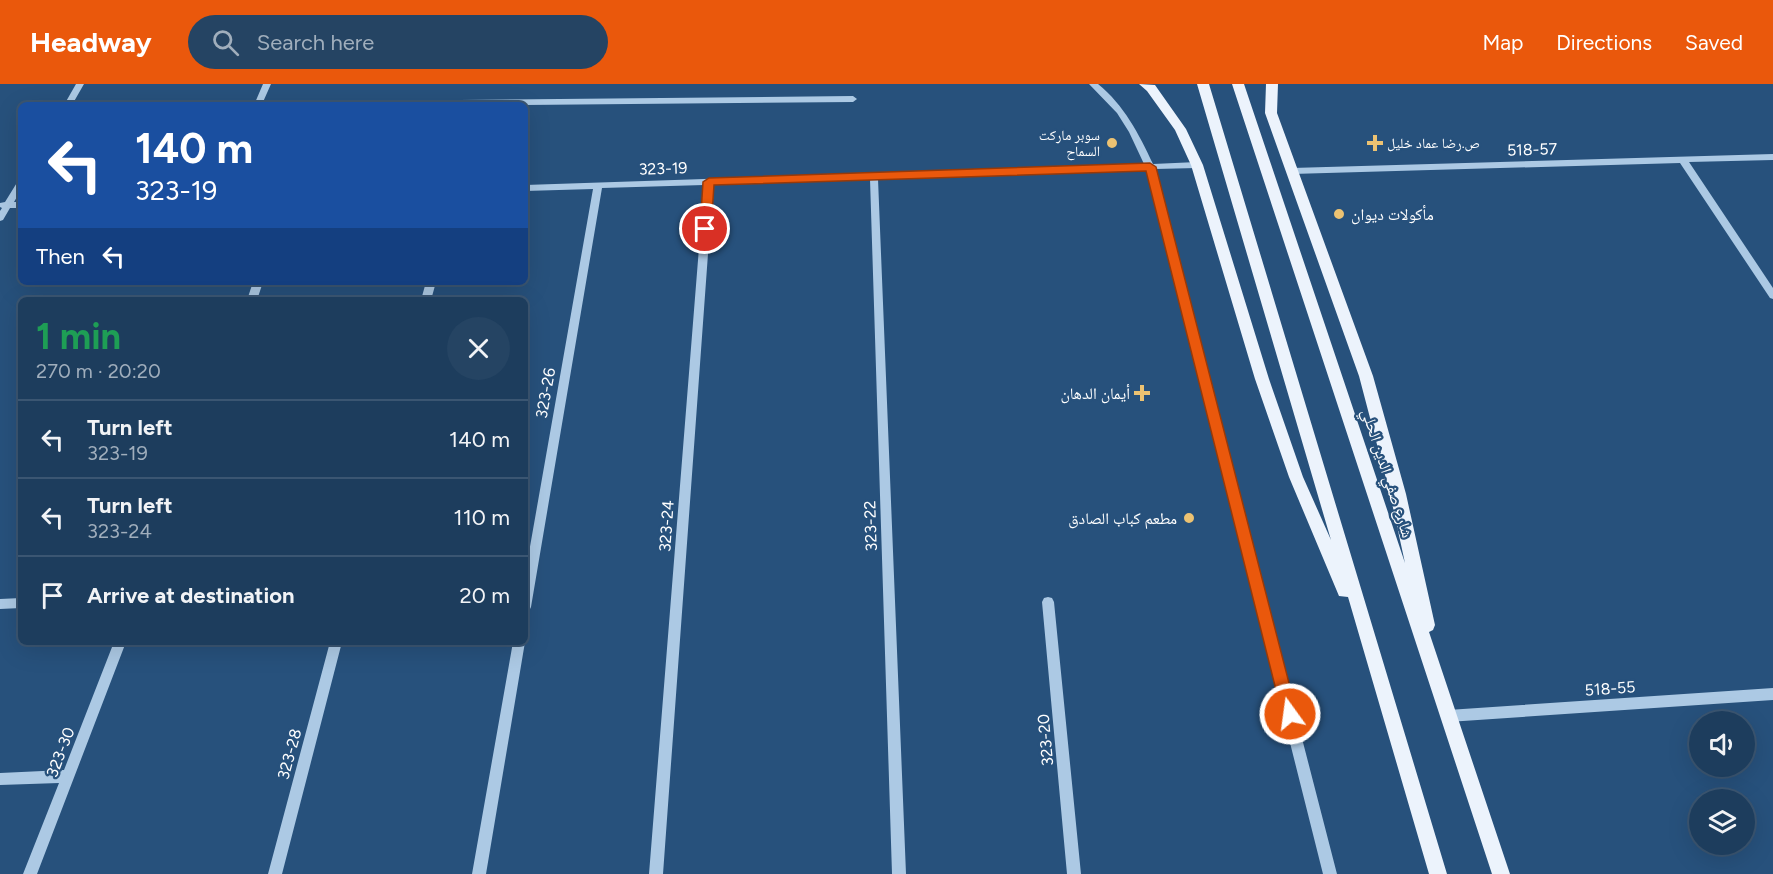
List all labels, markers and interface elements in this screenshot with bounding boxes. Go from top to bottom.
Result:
search box [188,15,608,69]
text: Headway [30,25,152,59]
icon: search [209,26,242,59]
text: Search here [257,29,374,56]
text: Map [1482,30,1523,55]
text: Directions [1556,30,1652,55]
text: Saved [1685,30,1743,55]
text: 140 m [135,123,253,174]
icon: left [36,126,114,204]
place label: سوبر ماركت السماح [1039,127,1100,161]
place label: ص.رضا عماد خليل [1387,135,1480,152]
marker: سوبر ماركت السماح [1105,136,1119,150]
marker: ص.رضا عماد خليل [1368,136,1382,150]
street label: 518-57 [1507,139,1558,160]
street label: 323-19 [638,158,688,179]
text: 323-19 [135,174,217,207]
pin [679,203,730,254]
place label: مأكولات ديوان [1351,205,1434,225]
marker: مأكولات ديوان [1332,207,1346,221]
icon: arrive [688,212,721,245]
icon: left [97,240,130,273]
text: Then [36,243,85,270]
text: 1 min [36,315,121,358]
button: close [447,317,510,380]
text: 270 m · 20:20 [36,359,161,383]
street label: 323-26 [532,366,559,420]
place label: أيمان الدهان [1060,384,1130,404]
marker: أيمان الدهان [1135,386,1149,400]
street label: شارع صفي الدين الحلي [1355,406,1417,541]
text: Turn left [87,414,173,441]
icon: left [36,423,69,456]
text: 140 m [449,426,510,453]
text: 323-19 [87,441,148,465]
text: Turn left [87,492,173,519]
street label: 323-24 [655,499,678,553]
street label: 323-22 [860,500,881,552]
icon: left [36,501,69,534]
text: 110 m [454,504,510,531]
place label: مطعم كباب الصادق [1068,509,1177,529]
marker: مطعم كباب الصادق [1182,511,1196,525]
text: 323-24 [87,519,152,543]
icon: arrive [36,579,69,612]
text: Arrive at destination [87,582,295,609]
text: 20 m [459,582,510,609]
street label: 518-55 [1584,677,1636,700]
position arrow [1258,682,1322,746]
map controls [1689,711,1755,855]
button: sound [1689,711,1755,777]
street label: 323-20 [1034,713,1057,767]
street label: 323-30 [42,725,79,780]
street label: 323-28 [274,727,305,782]
button: layers [1689,789,1755,855]

